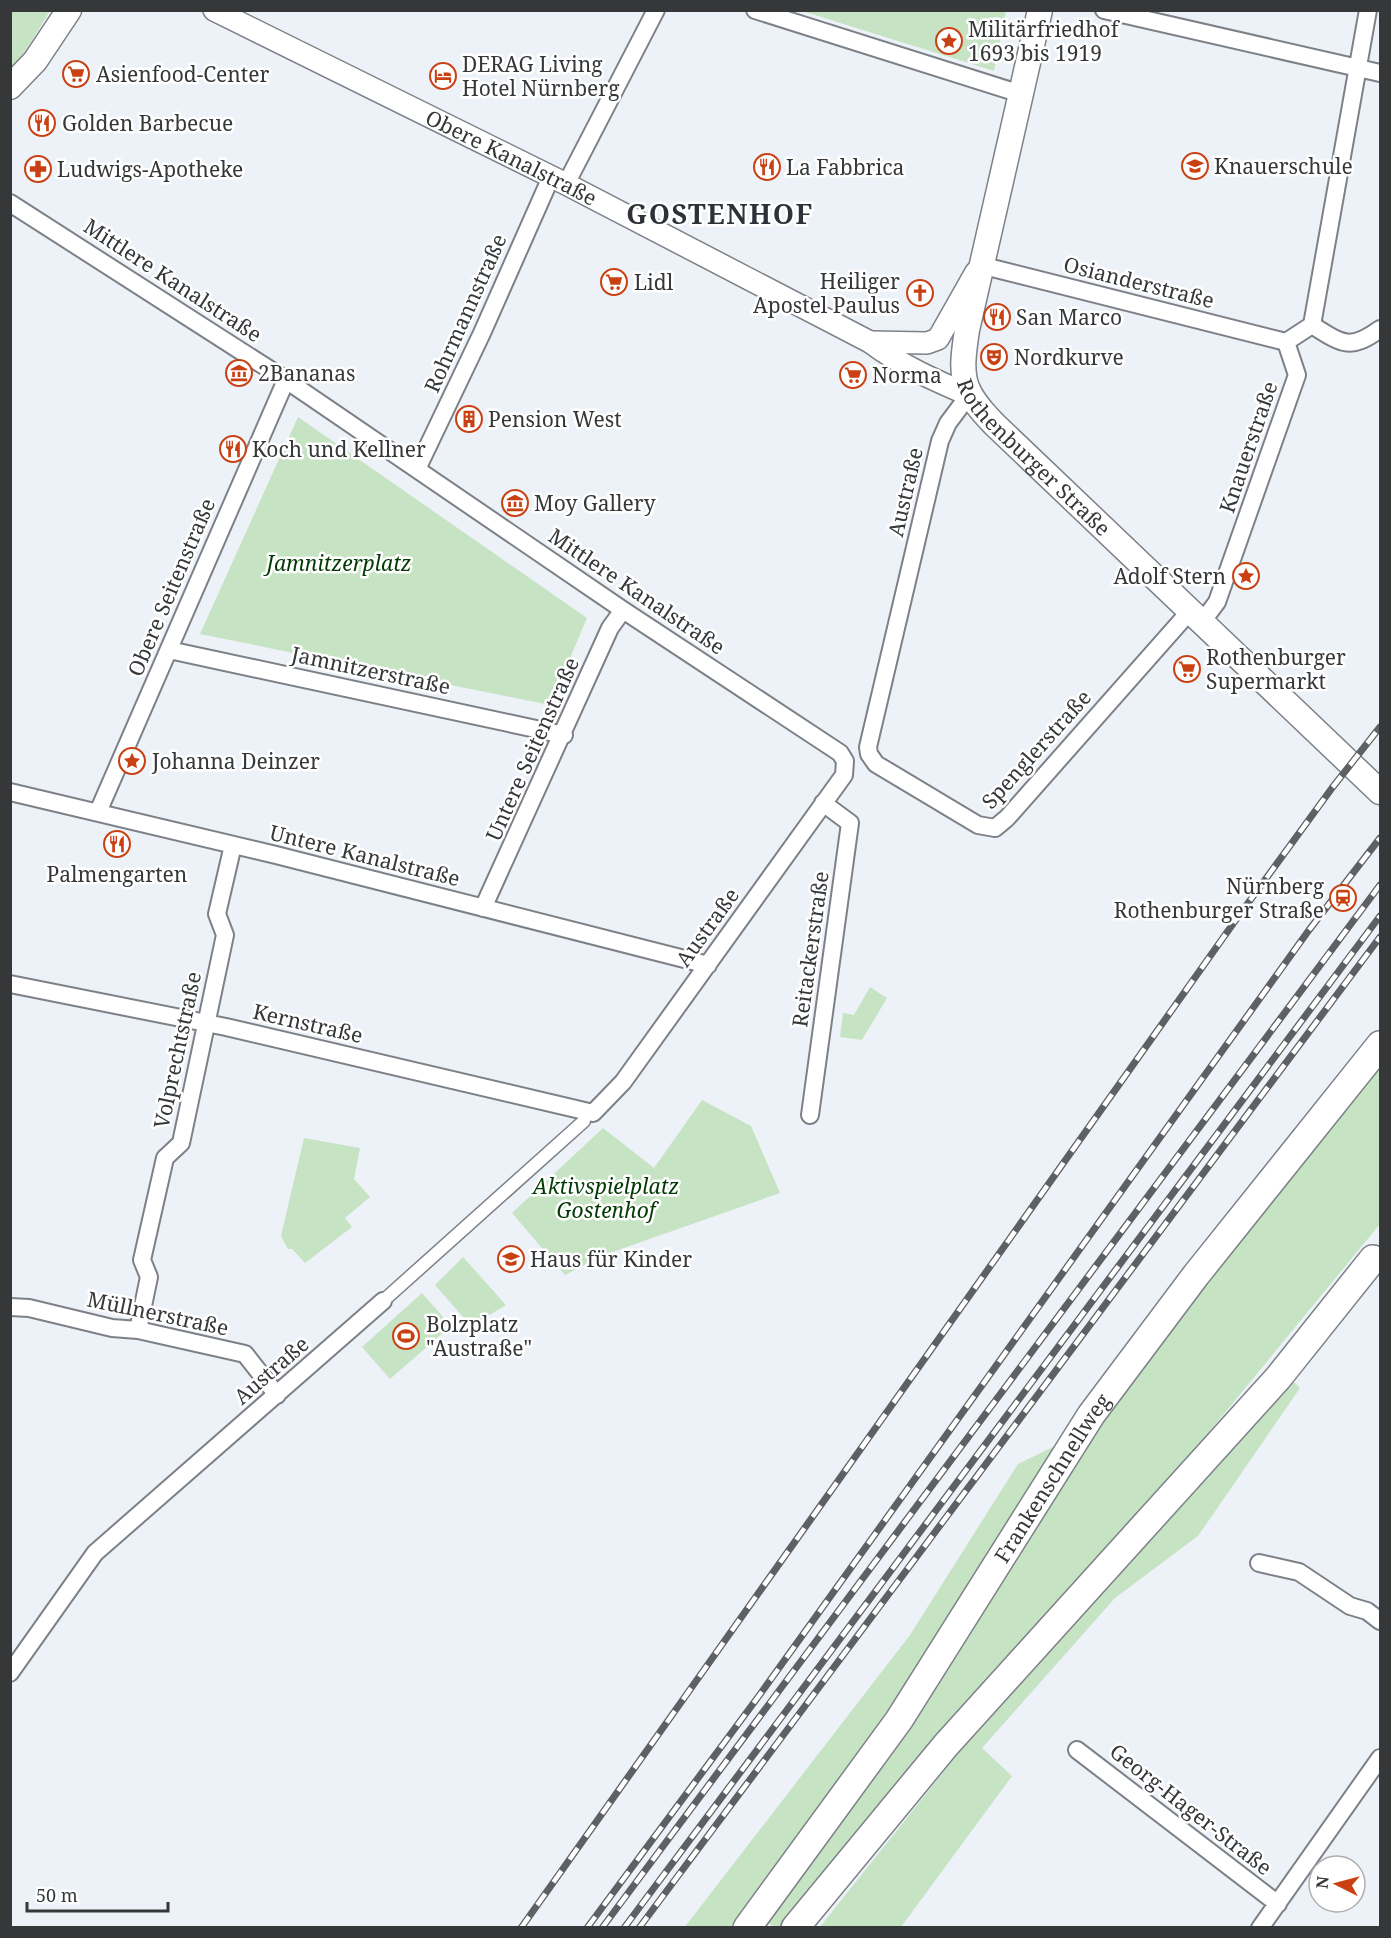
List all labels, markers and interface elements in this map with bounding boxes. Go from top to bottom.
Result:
place label: Militärfriedhof 1693 bis 1919 [968,15,1121,67]
place icon: Militärfriedhof 1693 bis 1919 [934,26,964,56]
place label: DERAG Living Hotel Nürnberg [462,50,620,102]
supermarket icon: Asienfood-Center [61,59,91,89]
place label: Asienfood-Center [96,60,269,88]
hotel icon: DERAG Living Hotel Nürnberg [428,61,458,91]
street label: Obere Kanalstraße [421,103,602,212]
restaurant icon: Golden Barbecue [27,108,57,138]
place label: Golden Barbecue [62,109,233,137]
school or university icon: Knauerschule [1180,151,1210,181]
restaurant icon: La Fabbrica [752,152,782,182]
place label: Knauerschule [1214,152,1353,180]
place label: La Fabbrica [786,153,904,181]
pharmacy icon: Ludwigs-Apotheke [23,154,53,184]
place label: Ludwigs-Apotheke [57,155,243,183]
district label: GOSTENHOF [626,195,814,232]
street label: Mittlere Kanalstraße [79,212,267,348]
street label: Rohrmannstraße [417,229,513,397]
street label: Osianderstraße [1061,250,1217,314]
supermarket icon: Lidl [599,267,629,297]
place label: Heiliger Apostel Paulus [753,267,900,319]
place label: Lidl [634,268,674,296]
church icon: Heiliger Apostel Paulus [905,278,935,308]
restaurant icon: San Marco [982,302,1012,332]
place label: San Marco [1016,303,1122,331]
theatre icon: Nordkurve [979,342,1009,372]
place label: Nordkurve [1014,343,1124,371]
museum icon: 2Bananas [224,358,254,388]
place label: 2Bananas [258,359,356,387]
supermarket icon: Norma [838,360,868,390]
place label: Norma [872,361,942,389]
street label: Rothenburger Straße [951,375,1117,542]
street label: Knauerstraße [1212,377,1284,517]
building icon: Pension West [454,404,484,434]
place label: Pension West [488,405,622,433]
restaurant icon: Koch und Kellner [218,434,248,464]
place label: Koch und Kellner [252,435,426,463]
street label: Austraße [881,445,929,539]
museum icon: Moy Gallery [500,488,530,518]
place label: Moy Gallery [534,489,656,517]
street label: Obere Seitenstraße [121,494,221,680]
street label: Mittlere Kanalstraße [543,522,731,660]
park label: Jamnitzerplatz [262,549,412,577]
place icon: Adolf Stern [1231,561,1261,591]
place label: Adolf Stern [1113,562,1226,590]
street label: Jamnitzerstraße [288,639,453,701]
place label: Rothenburger Supermarkt [1206,643,1346,695]
street label: Untere Seitenstraße [479,653,585,845]
supermarket icon: Rothenburger Supermarkt [1172,654,1202,684]
street label: Spenglerstraße [975,684,1097,814]
place icon: Johanna Deinzer [117,746,147,776]
place label: Johanna Deinzer [151,747,320,775]
street label: Untere Kanalstraße [267,818,463,892]
restaurant icon: Palmengarten [102,829,132,859]
place label: Palmengarten [47,860,187,888]
street label: Reitackerstraße [785,869,835,1029]
place label: Nürnberg Rothenburger Straße [1114,872,1325,924]
street label: Austraße [669,882,745,972]
station icon: Nürnberg Rothenburger Straße [1328,883,1358,913]
street label: Volprechtstraße [147,969,207,1131]
street label: Kernstraße [250,997,366,1049]
park label: Aktivspielplatz Gostenhof [531,1172,679,1224]
school or university icon: Haus für Kinder [496,1244,526,1274]
place label: Haus für Kinder [530,1245,692,1273]
street label: Müllnerstraße [85,1284,231,1342]
place label: Bolzplatz "Austraße" [426,1310,532,1362]
sports icon: Bolzplatz "Austraße" [391,1321,421,1351]
street label: Austraße [228,1330,314,1410]
street label: Frankenschnellweg [988,1387,1117,1568]
street label: Georg-Hager-Straße [1104,1737,1278,1881]
north arrow [1307,1854,1367,1914]
scale bar [27,1875,168,1913]
text: N [1310,1875,1334,1890]
text: 50 m [36,1883,78,1907]

